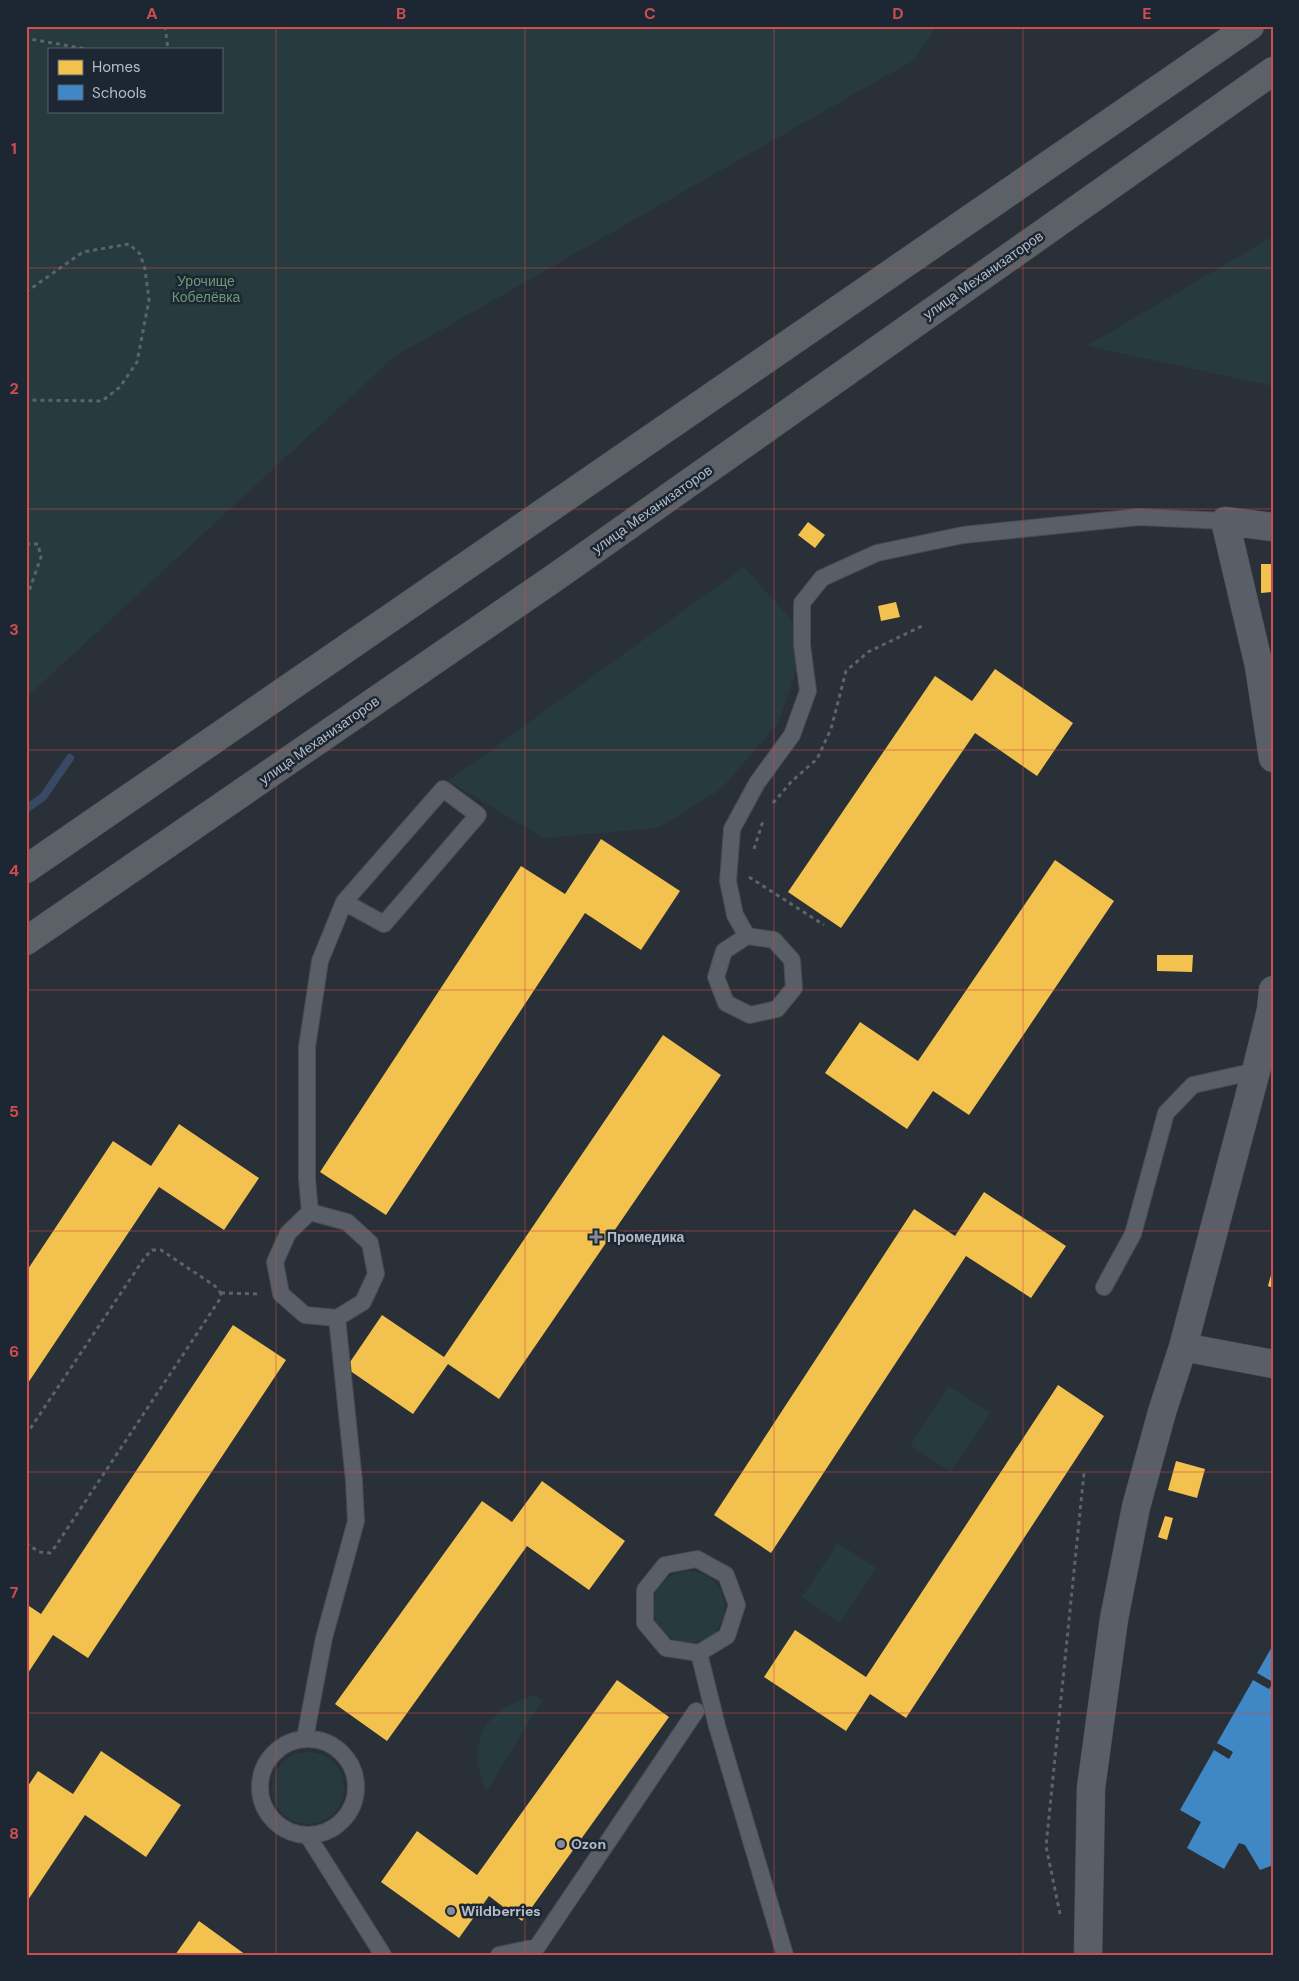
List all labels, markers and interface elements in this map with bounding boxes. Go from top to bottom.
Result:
text: A [146,3,158,24]
text: B [396,3,406,24]
text: C [644,3,656,24]
text: D [892,3,904,24]
text: E [1142,3,1152,24]
legend [48,48,222,112]
text: Homes [92,57,141,77]
text: Schools [92,83,147,103]
text: 1 [11,138,17,159]
street label: улица Механизаторов [919,227,1047,323]
park label: Урочище Кобелёвка [172,272,241,306]
text: 2 [9,378,19,399]
street label: улица Механизаторов [588,461,716,557]
text: 3 [9,619,19,640]
street label: улица Механизаторов [255,692,383,788]
text: 4 [9,860,19,881]
text: 5 [9,1101,19,1122]
place label: Промедика [607,1228,685,1246]
marker: Промедика [589,1230,603,1244]
text: 6 [9,1341,19,1362]
text: 7 [10,1582,19,1603]
text: 8 [9,1823,19,1844]
place label: Ozon [571,1835,606,1853]
marker: Ozon [555,1838,567,1850]
place label: Wildberries [461,1902,541,1920]
marker: Wildberries [445,1905,457,1917]

